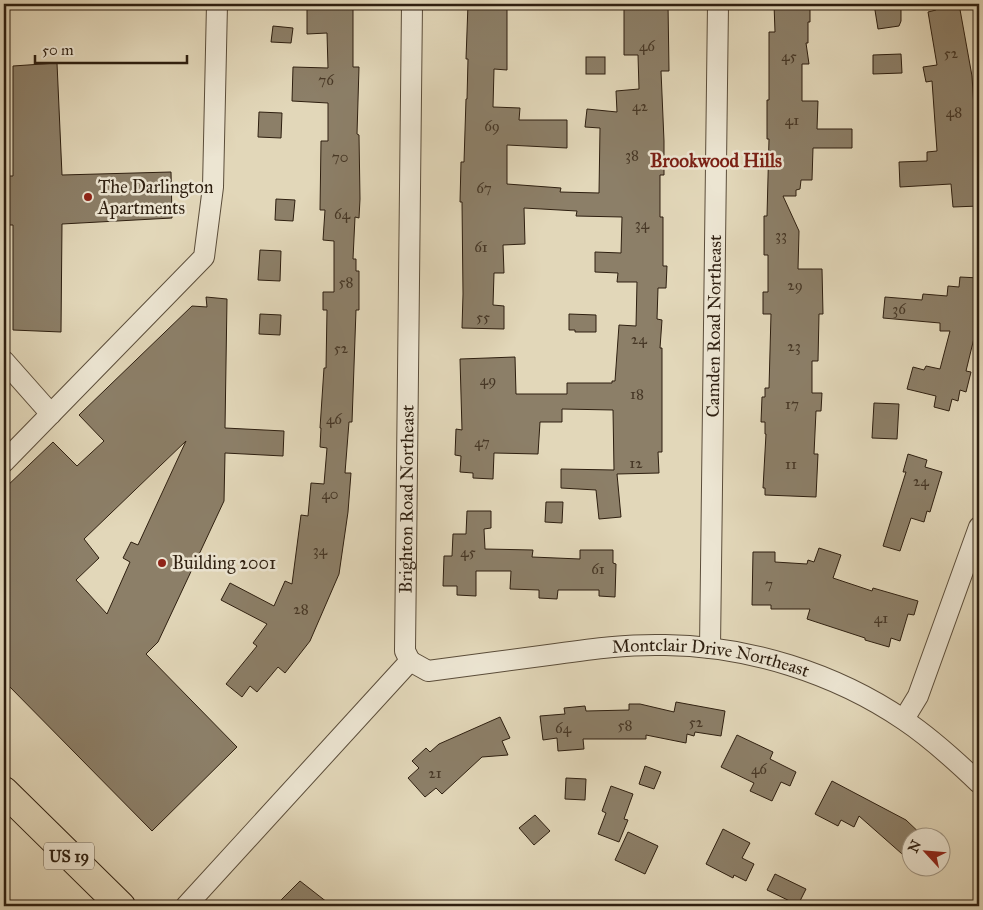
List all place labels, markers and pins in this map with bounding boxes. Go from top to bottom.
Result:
place label: The Darlington Apartments [97,176,214,219]
marker: The Darlington Apartments [82,191,94,203]
place label: Building 2001 [172,552,276,575]
marker: Building 2001 [156,557,168,569]

